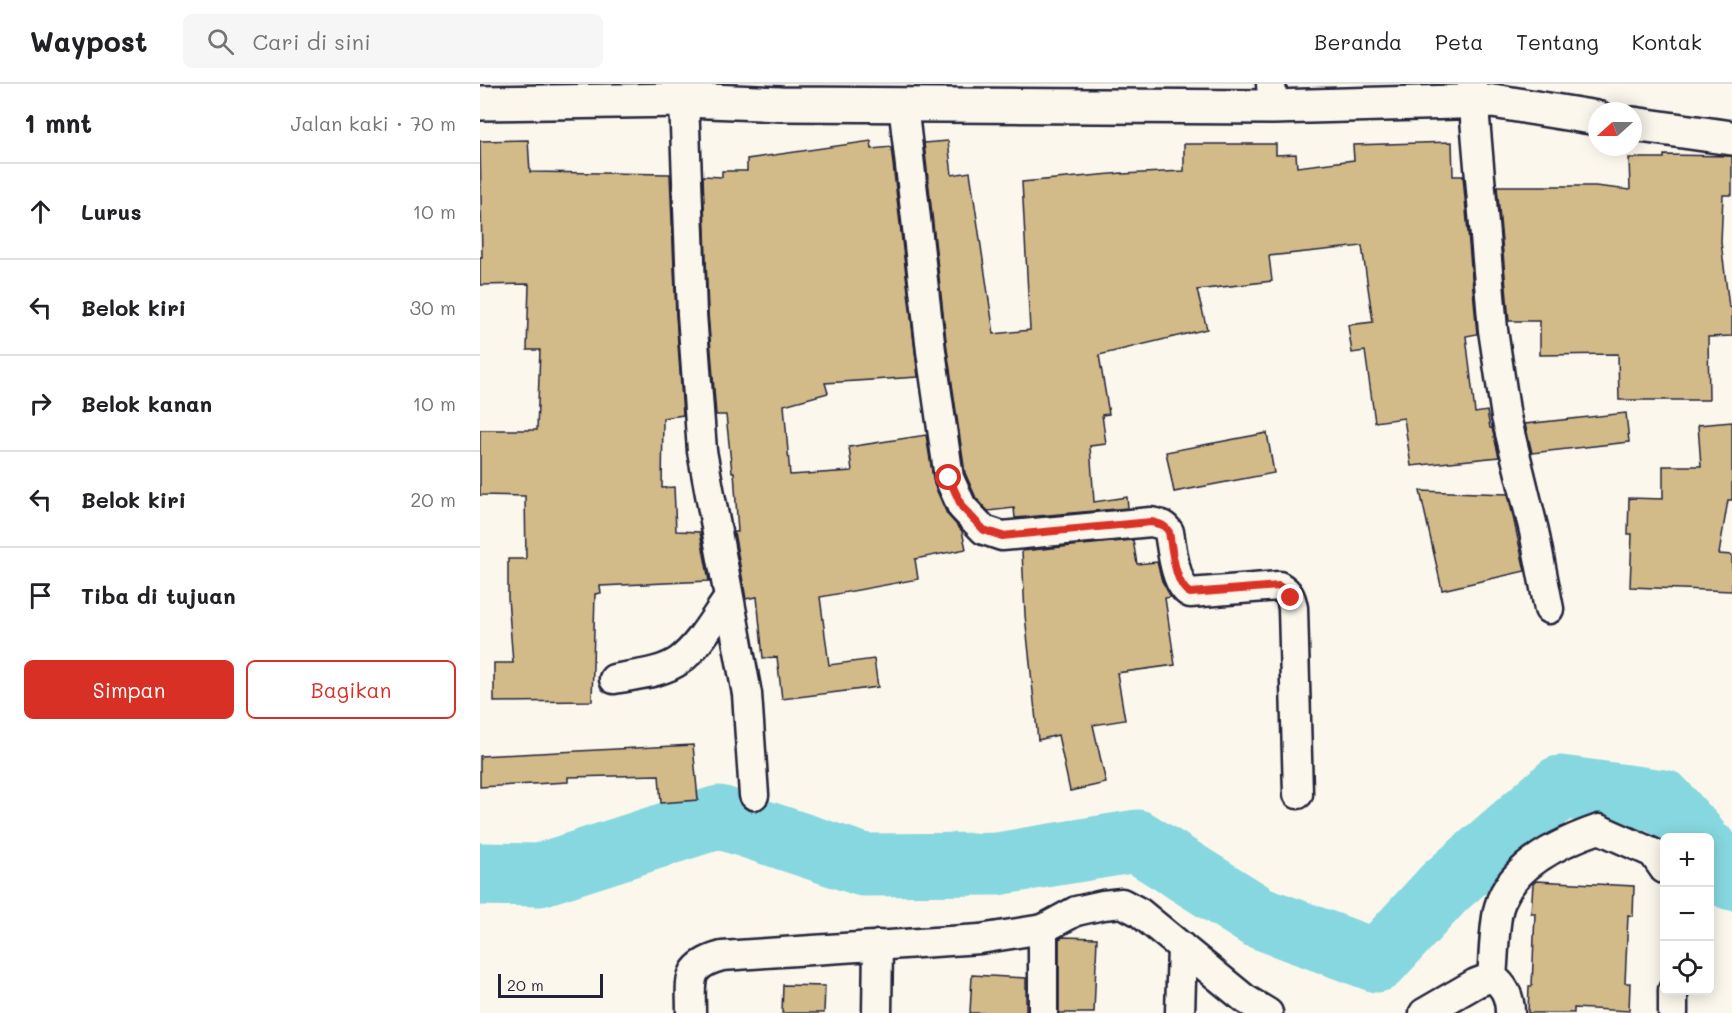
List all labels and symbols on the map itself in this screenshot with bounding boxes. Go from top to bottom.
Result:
north arrow [1588,102,1642,156]
route start [935,464,961,490]
route end [1277,584,1303,610]
scale bar [498,971,603,998]

